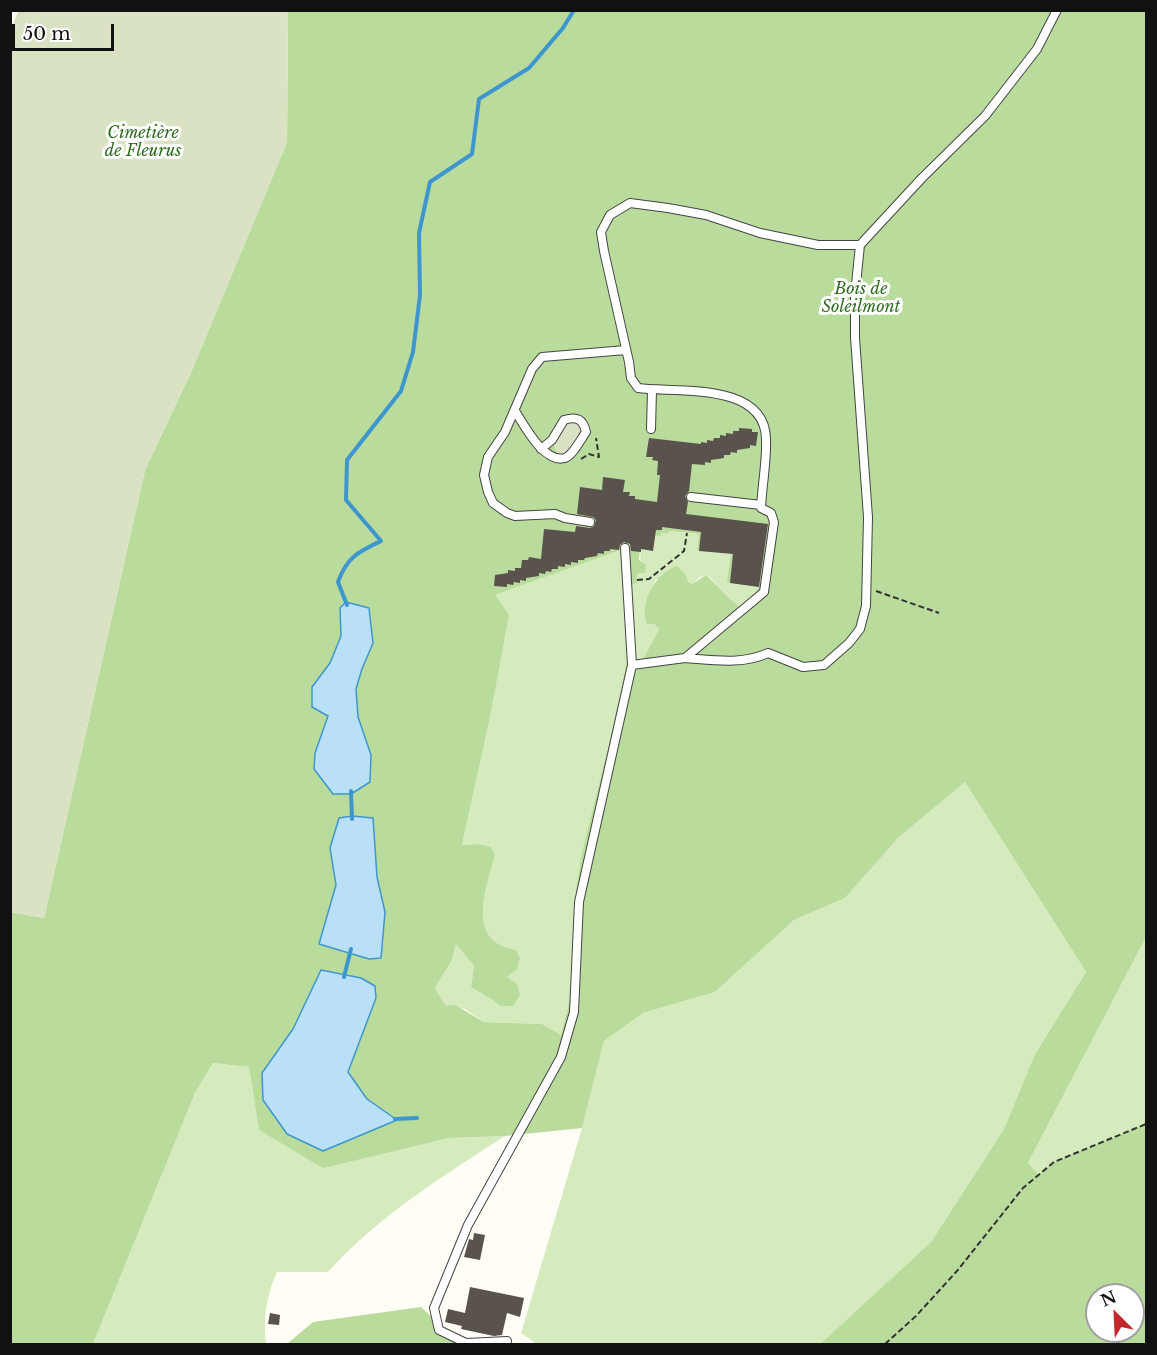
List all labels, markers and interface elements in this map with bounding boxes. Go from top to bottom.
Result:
scale bar [15,12,117,50]
text: 50 m [23,23,71,45]
park label: Cimetière de Fleurus [105,123,181,161]
park label: Bois de Soleilmont [822,279,900,317]
north arrow [1085,1283,1145,1343]
text: N [1098,1286,1119,1311]

